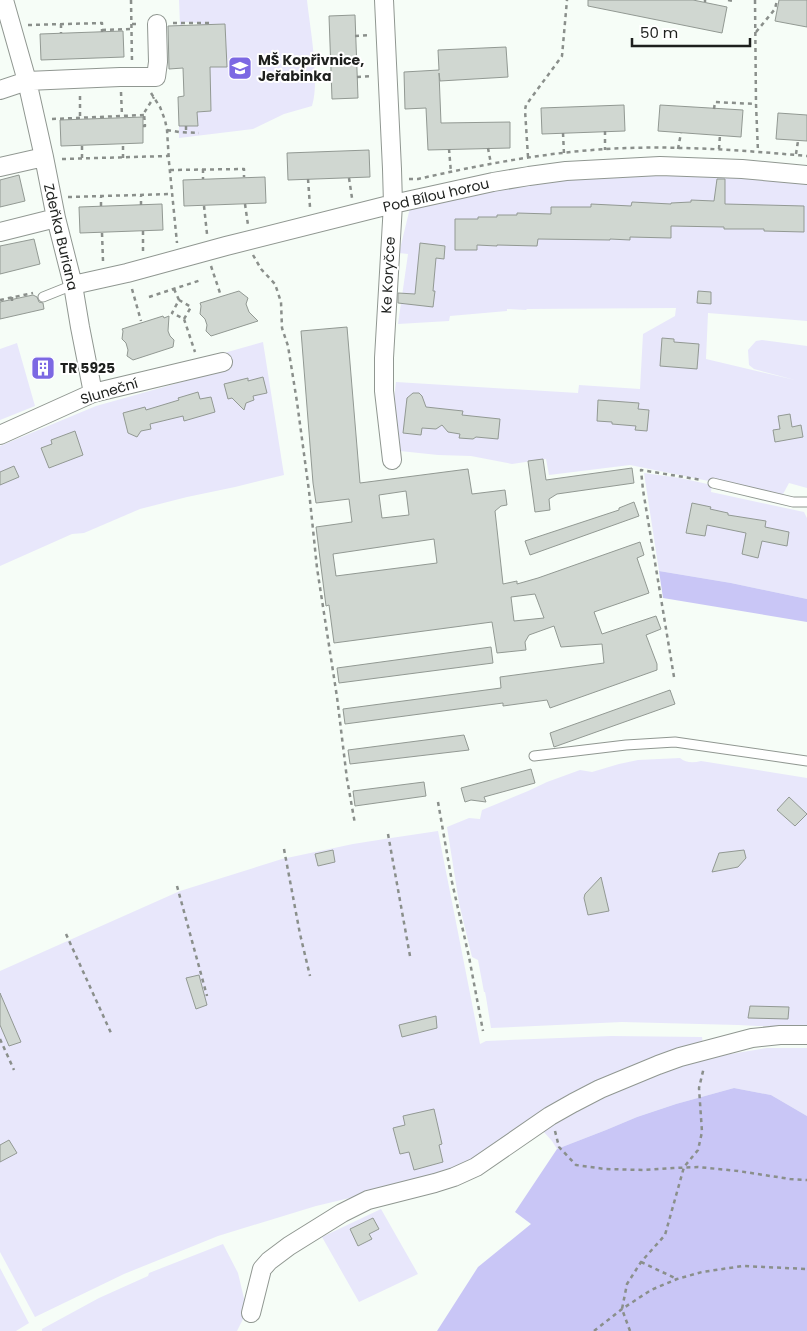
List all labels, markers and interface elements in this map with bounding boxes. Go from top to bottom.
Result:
scale bar [632,15,750,47]
text: 50 m [640,22,678,43]
place label: MŠ Kopřivnice, Jeřabinka [258,50,364,86]
school or university icon: MŠ Kopřivnice, Jeřabinka [227,55,253,81]
street label: Pod Bílou horou [381,173,491,217]
street label: Zdeňka Buriana [39,182,83,292]
street label: Ke Koryčce [376,236,400,314]
building icon: TR 5925 [30,355,56,381]
place label: TR 5925 [60,358,115,378]
street label: Sluneční [78,373,141,409]

